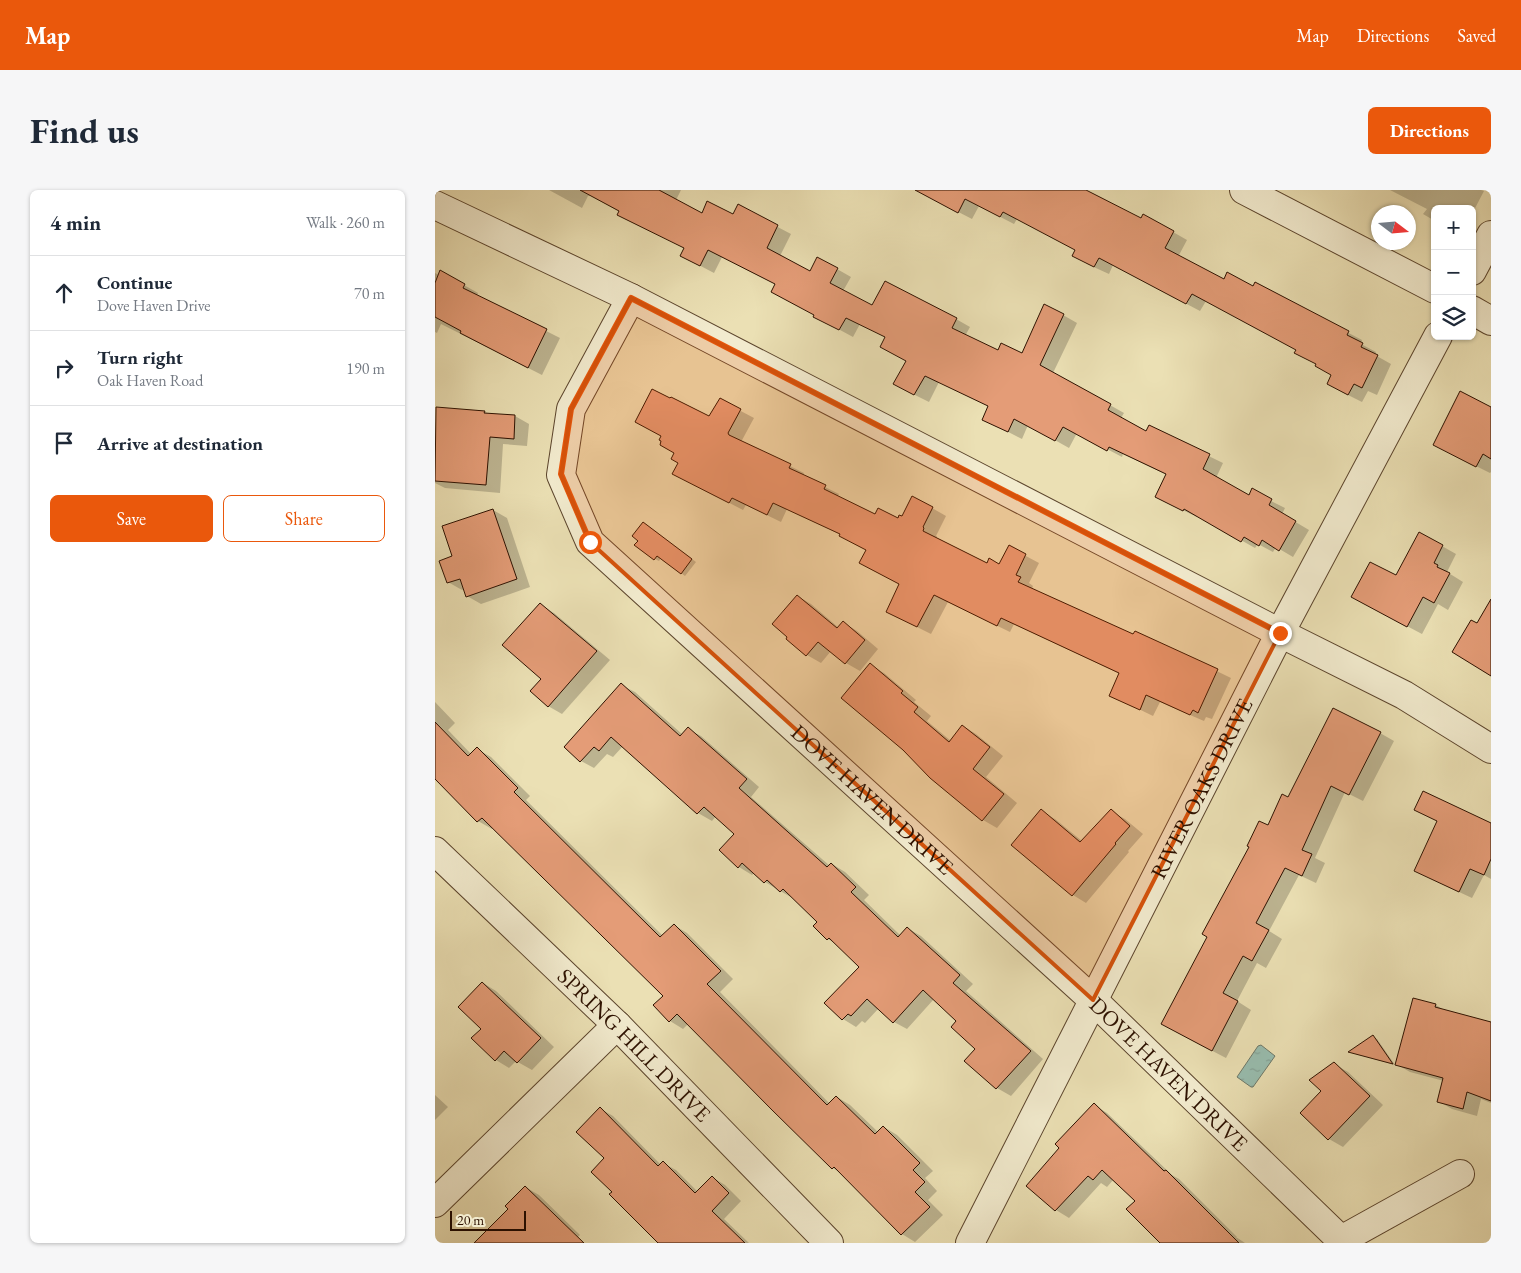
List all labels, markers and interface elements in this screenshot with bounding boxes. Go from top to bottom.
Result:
text: Map [25,20,70,51]
text: Map [1297,24,1329,47]
text: Directions [1357,24,1429,47]
text: Saved [1457,24,1496,47]
button: Directions [1368,107,1491,154]
text: Find us [30,108,139,153]
north arrow [1371,205,1416,250]
map controls [1431,205,1476,340]
button: + [1431,205,1476,250]
text: 4 min [50,209,101,236]
text: Walk · 260 m [306,212,385,233]
button: − [1431,250,1476,295]
text: Continue [97,270,172,295]
icon: ahead [50,279,78,307]
text: 70 m [354,283,385,304]
text: Dove Haven Drive [97,295,211,316]
button: layers [1431,295,1476,340]
text: Turn right [97,345,183,370]
icon: right [50,354,78,382]
text: 190 m [346,358,385,379]
text: Oak Haven Road [97,370,203,391]
icon: arrive [50,429,78,457]
text: Arrive at destination [97,431,263,456]
button: Save [50,495,213,542]
button: Share [223,495,385,542]
route start [579,531,602,554]
route end [1269,622,1292,645]
street label: RIVER OAKS DRIVE [1143,693,1259,883]
street label: DOVE HAVEN DRIVE [785,718,960,881]
street label: SPRING HILL DRIVE [552,961,717,1128]
street label: DOVE HAVEN DRIVE [1083,990,1255,1157]
scale bar [450,1208,526,1231]
text: 20 m [457,1211,484,1229]

